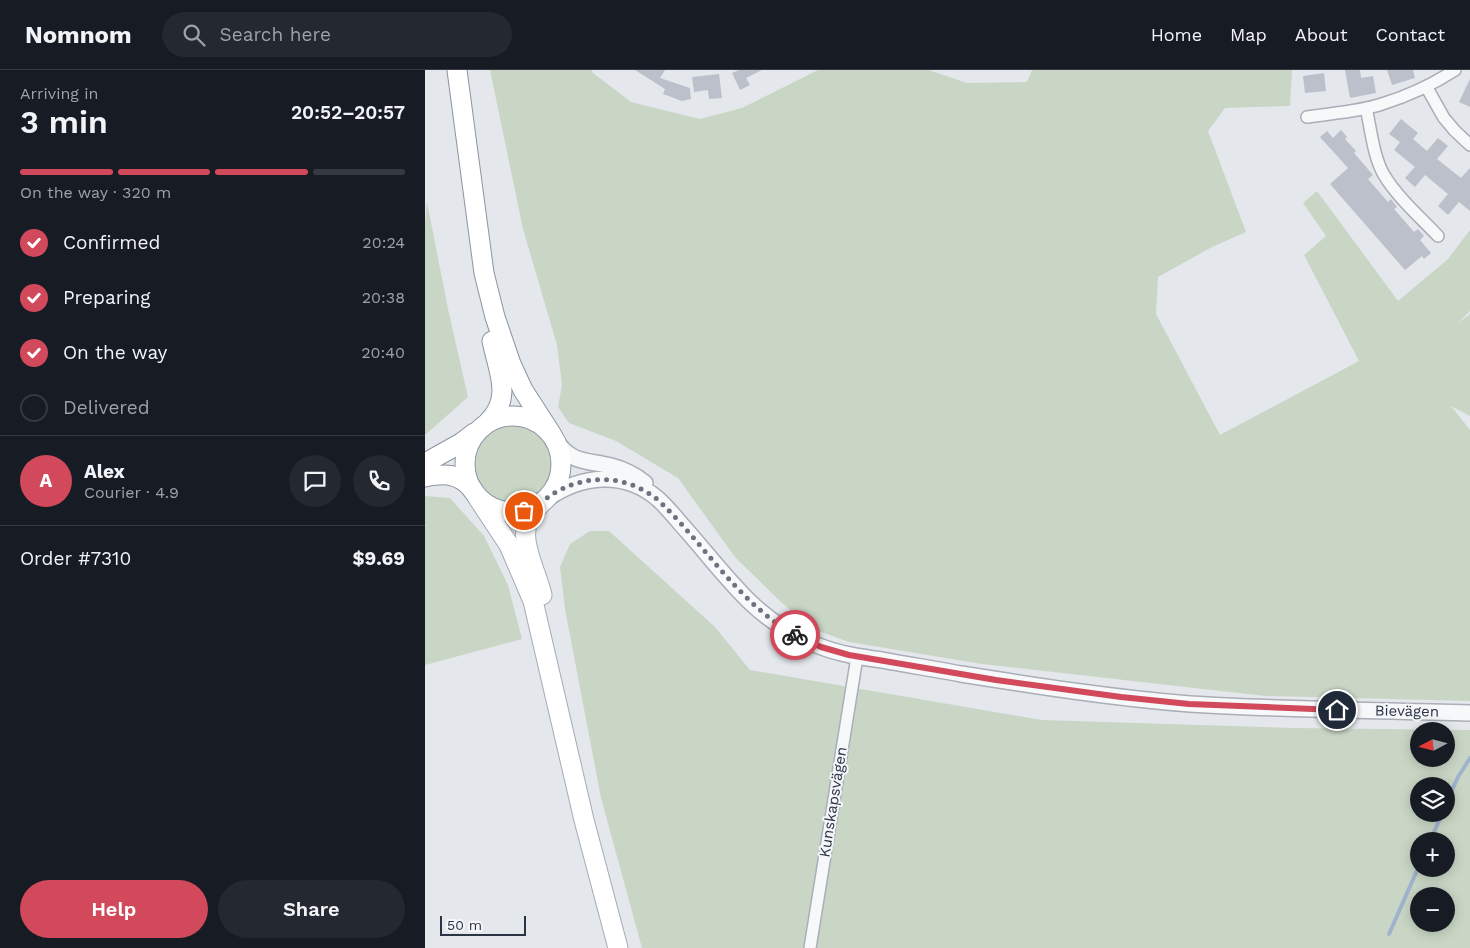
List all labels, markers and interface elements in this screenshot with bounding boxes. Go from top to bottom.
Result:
search box [162,12,512,57]
text: Nomnom [25,21,132,49]
icon: search [180,21,208,49]
text: Search here [220,23,331,46]
text: Home [1151,24,1202,45]
text: Map [1230,24,1267,45]
text: About [1295,24,1347,45]
text: Contact [1375,24,1445,45]
text: Arriving in [20,84,98,103]
text: 20:52–20:57 [291,101,405,124]
text: 3 min [20,103,108,141]
text: On the way · 320 m [20,183,171,202]
icon: check [20,229,48,257]
text: Confirmed [63,231,160,254]
text: 20:24 [362,233,405,252]
icon: check [20,284,48,312]
text: Preparing [63,286,150,309]
text: 20:38 [362,288,405,307]
icon: check [20,339,48,367]
text: On the way [63,341,167,364]
text: 20:40 [361,343,405,362]
text: Delivered [63,396,150,419]
button: chat [289,455,341,507]
button: phone [353,455,405,507]
text: Alex [84,460,125,483]
text: A [40,469,52,492]
text: Courier · 4.9 [84,483,179,502]
pin [503,490,545,532]
icon: bag [510,497,538,525]
text: Order #7310 [20,547,131,570]
text: $9.69 [352,547,405,570]
courier [770,610,820,660]
icon: bike [781,621,809,649]
pin [1316,689,1358,731]
icon: home [1323,696,1351,724]
street label: Bievägen [1375,701,1439,721]
north arrow [1410,722,1455,768]
map controls [1410,722,1455,932]
street label: Kunskapsvägen [815,745,851,859]
button: layers [1410,777,1455,822]
button: + [1410,832,1455,877]
button: Help [20,880,208,938]
button: Share [218,880,405,938]
button: − [1410,887,1455,932]
scale bar [440,913,526,936]
text: 50 m [447,917,482,933]

